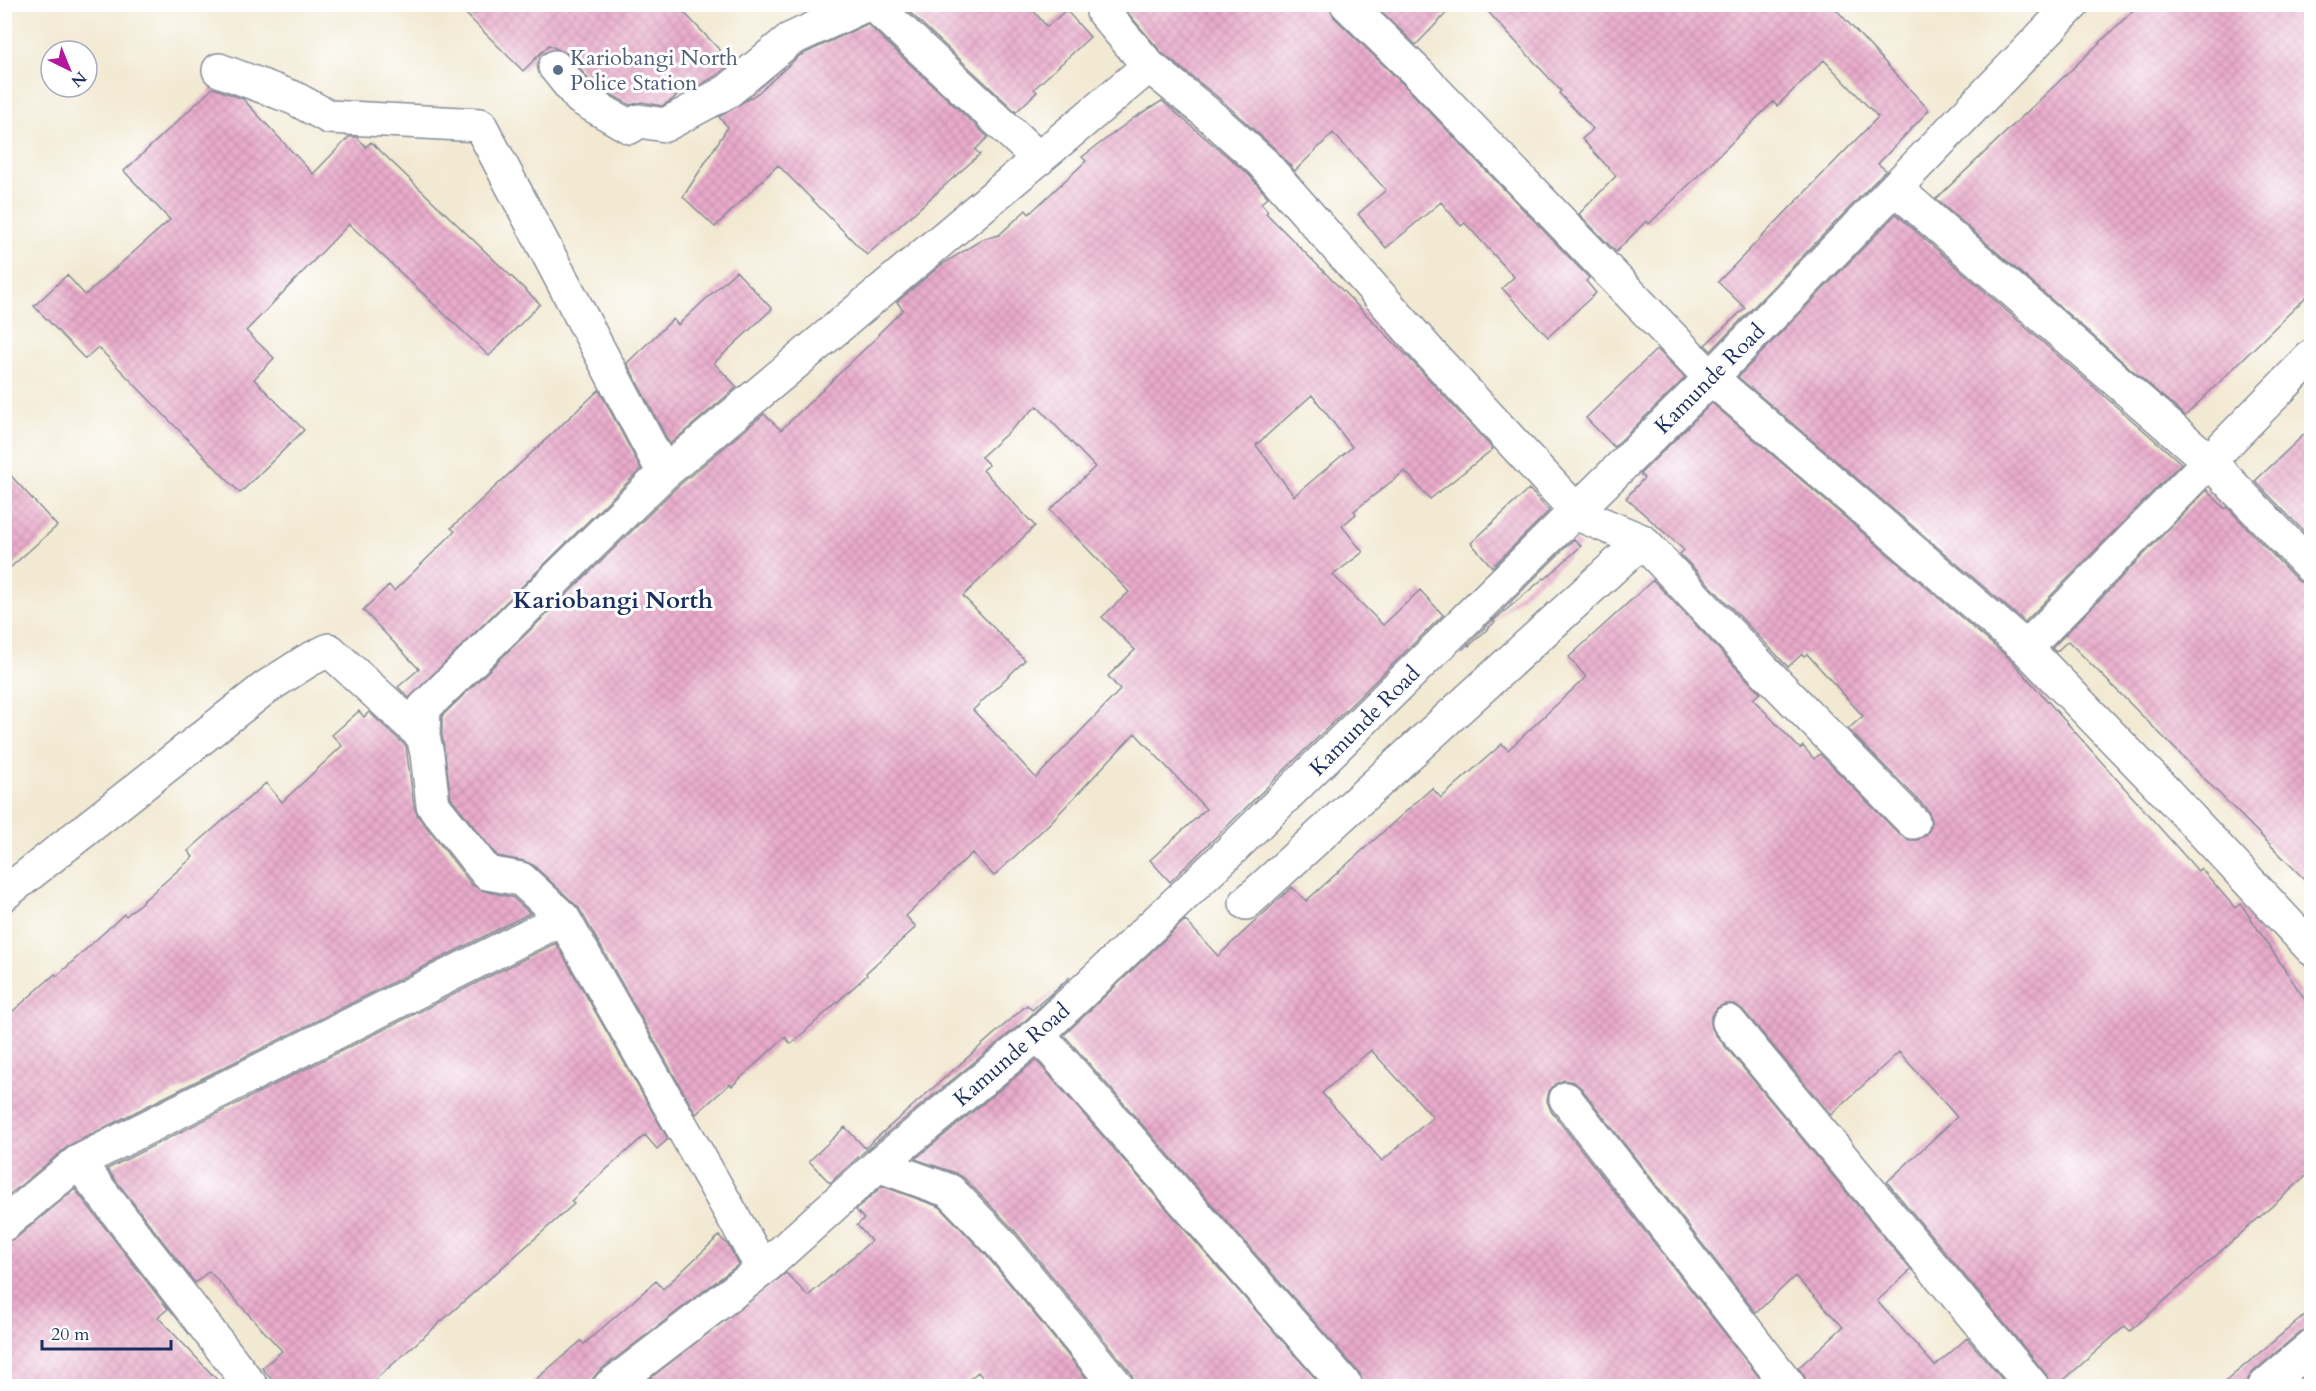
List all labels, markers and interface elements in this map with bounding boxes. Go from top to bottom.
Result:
north arrow [39,39,99,99]
place label: Kariobangi North Police Station [570,43,738,98]
marker: Kariobangi North Police Station [551,63,565,77]
text: N [66,66,91,92]
street label: Kamunde Road [1648,317,1772,441]
district label: Kariobangi North [513,584,713,617]
street label: Kamunde Road [1303,659,1427,783]
street label: Kamunde Road [947,996,1076,1114]
scale bar [42,1313,171,1351]
text: 20 m [51,1322,90,1347]

